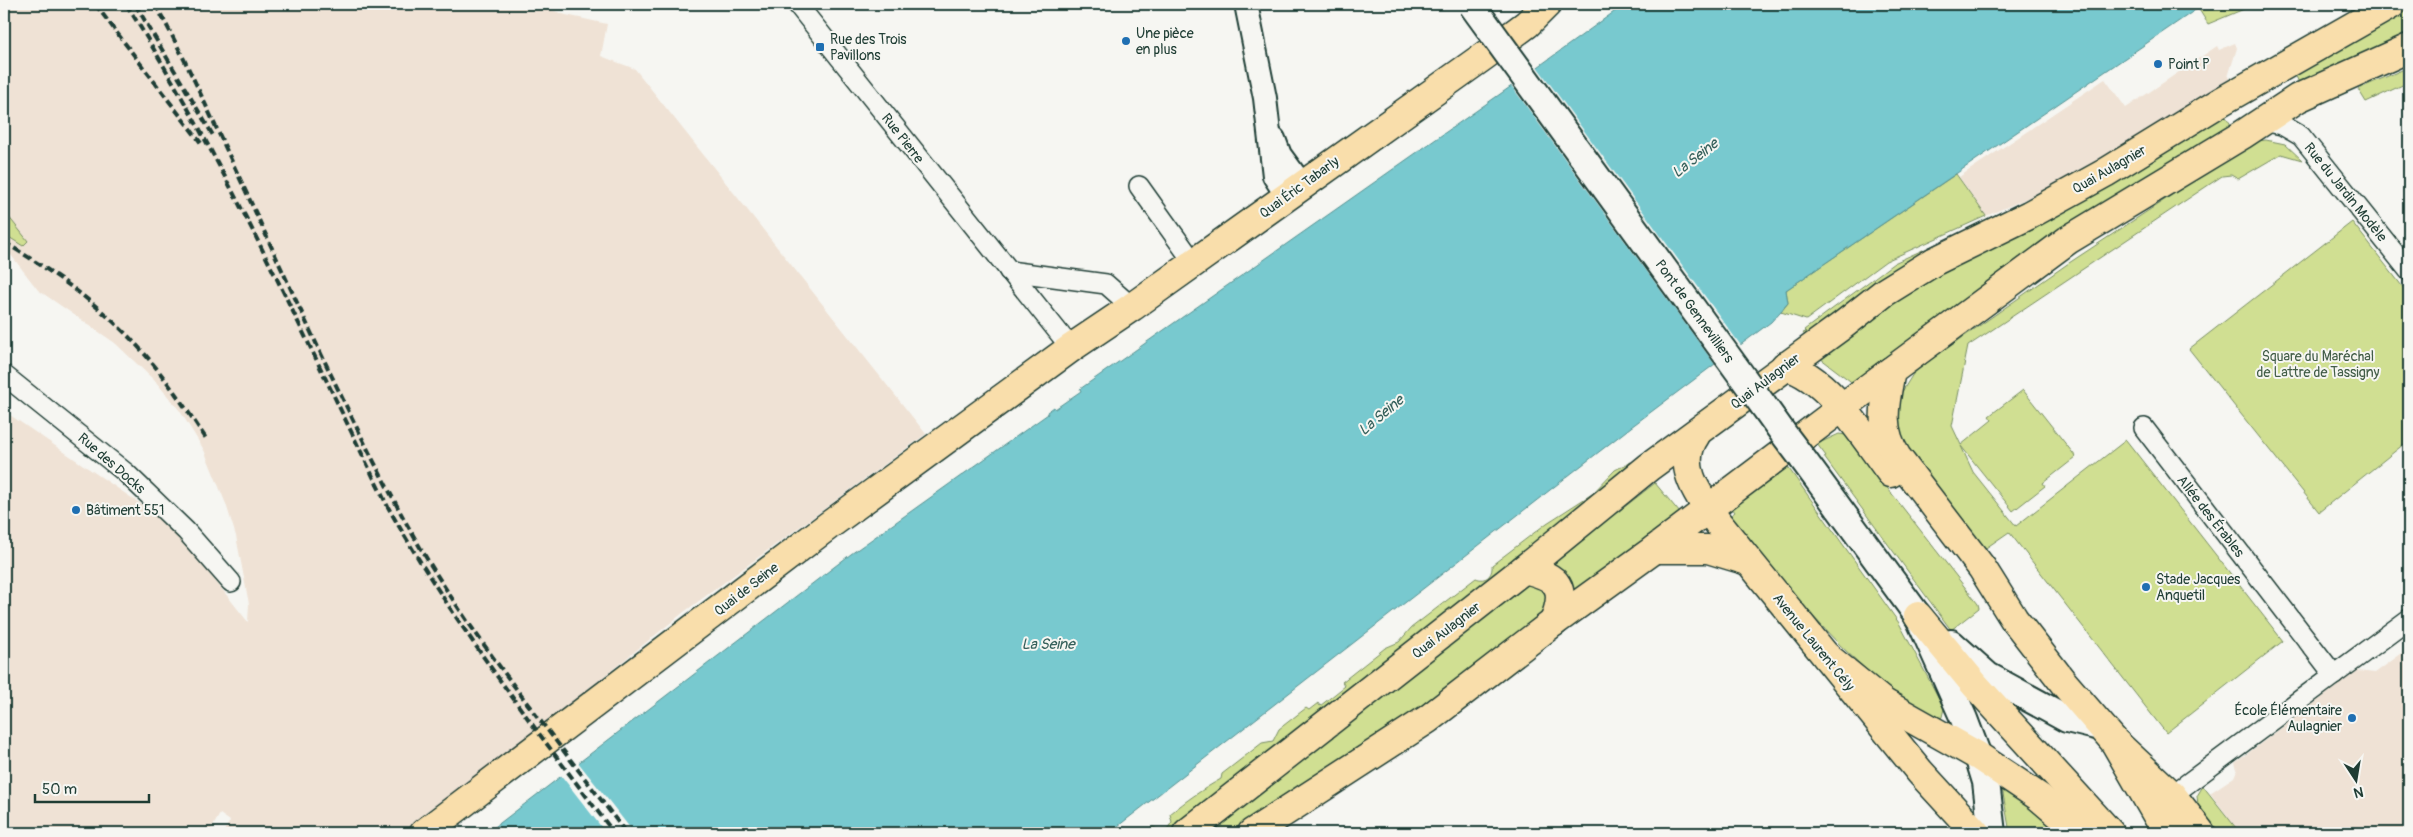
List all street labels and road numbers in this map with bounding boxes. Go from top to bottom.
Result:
street label: Rue Pierre [878,110,927,167]
street label: Rue du Jardin Modèle [2301,139,2391,245]
street label: Quai Aulagnier [2069,141,2149,197]
street label: Quai Éric Tabarly [1256,152,1342,222]
street label: Pont de Gennevilliers [1651,256,1738,367]
street label: Quai Aulagnier [1727,350,1803,413]
street label: Rue des Docks [74,429,149,498]
street label: Allée des Érables [2173,471,2249,561]
street label: Quai de Seine [711,559,782,620]
street label: Avenue Laurent Cély [1769,590,1858,694]
street label: Quai Aulagnier [1409,598,1484,662]

